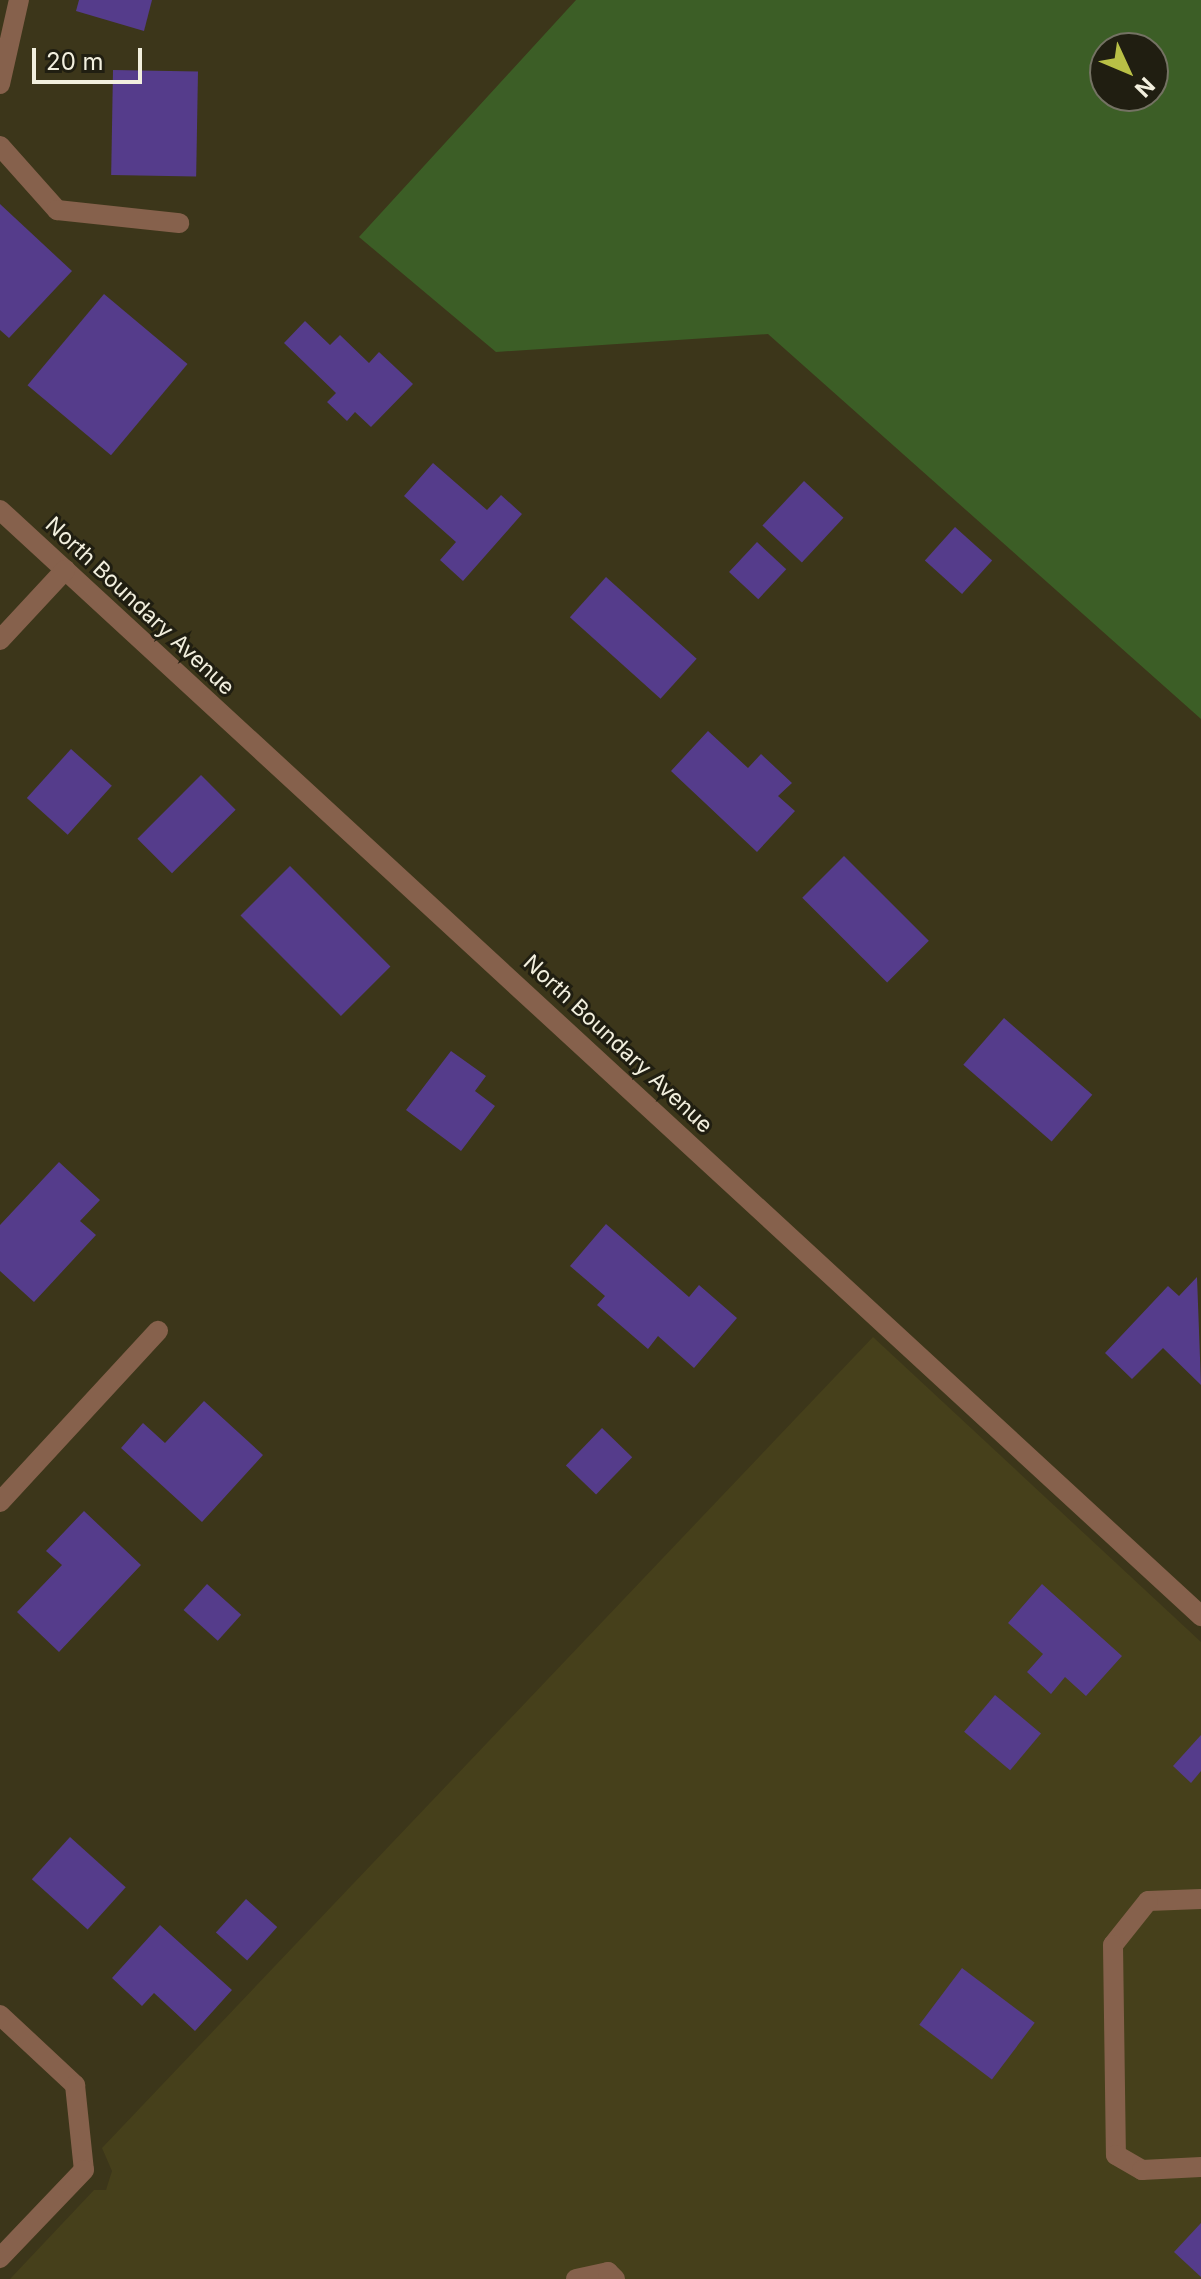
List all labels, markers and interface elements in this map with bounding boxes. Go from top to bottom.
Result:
scale bar [36,32,146,82]
north arrow [1089,32,1169,112]
text: 20 m [46,47,104,76]
text: N [1130,72,1160,102]
street label: North Boundary Avenue [40,512,240,700]
street label: North Boundary Avenue [518,950,718,1138]

